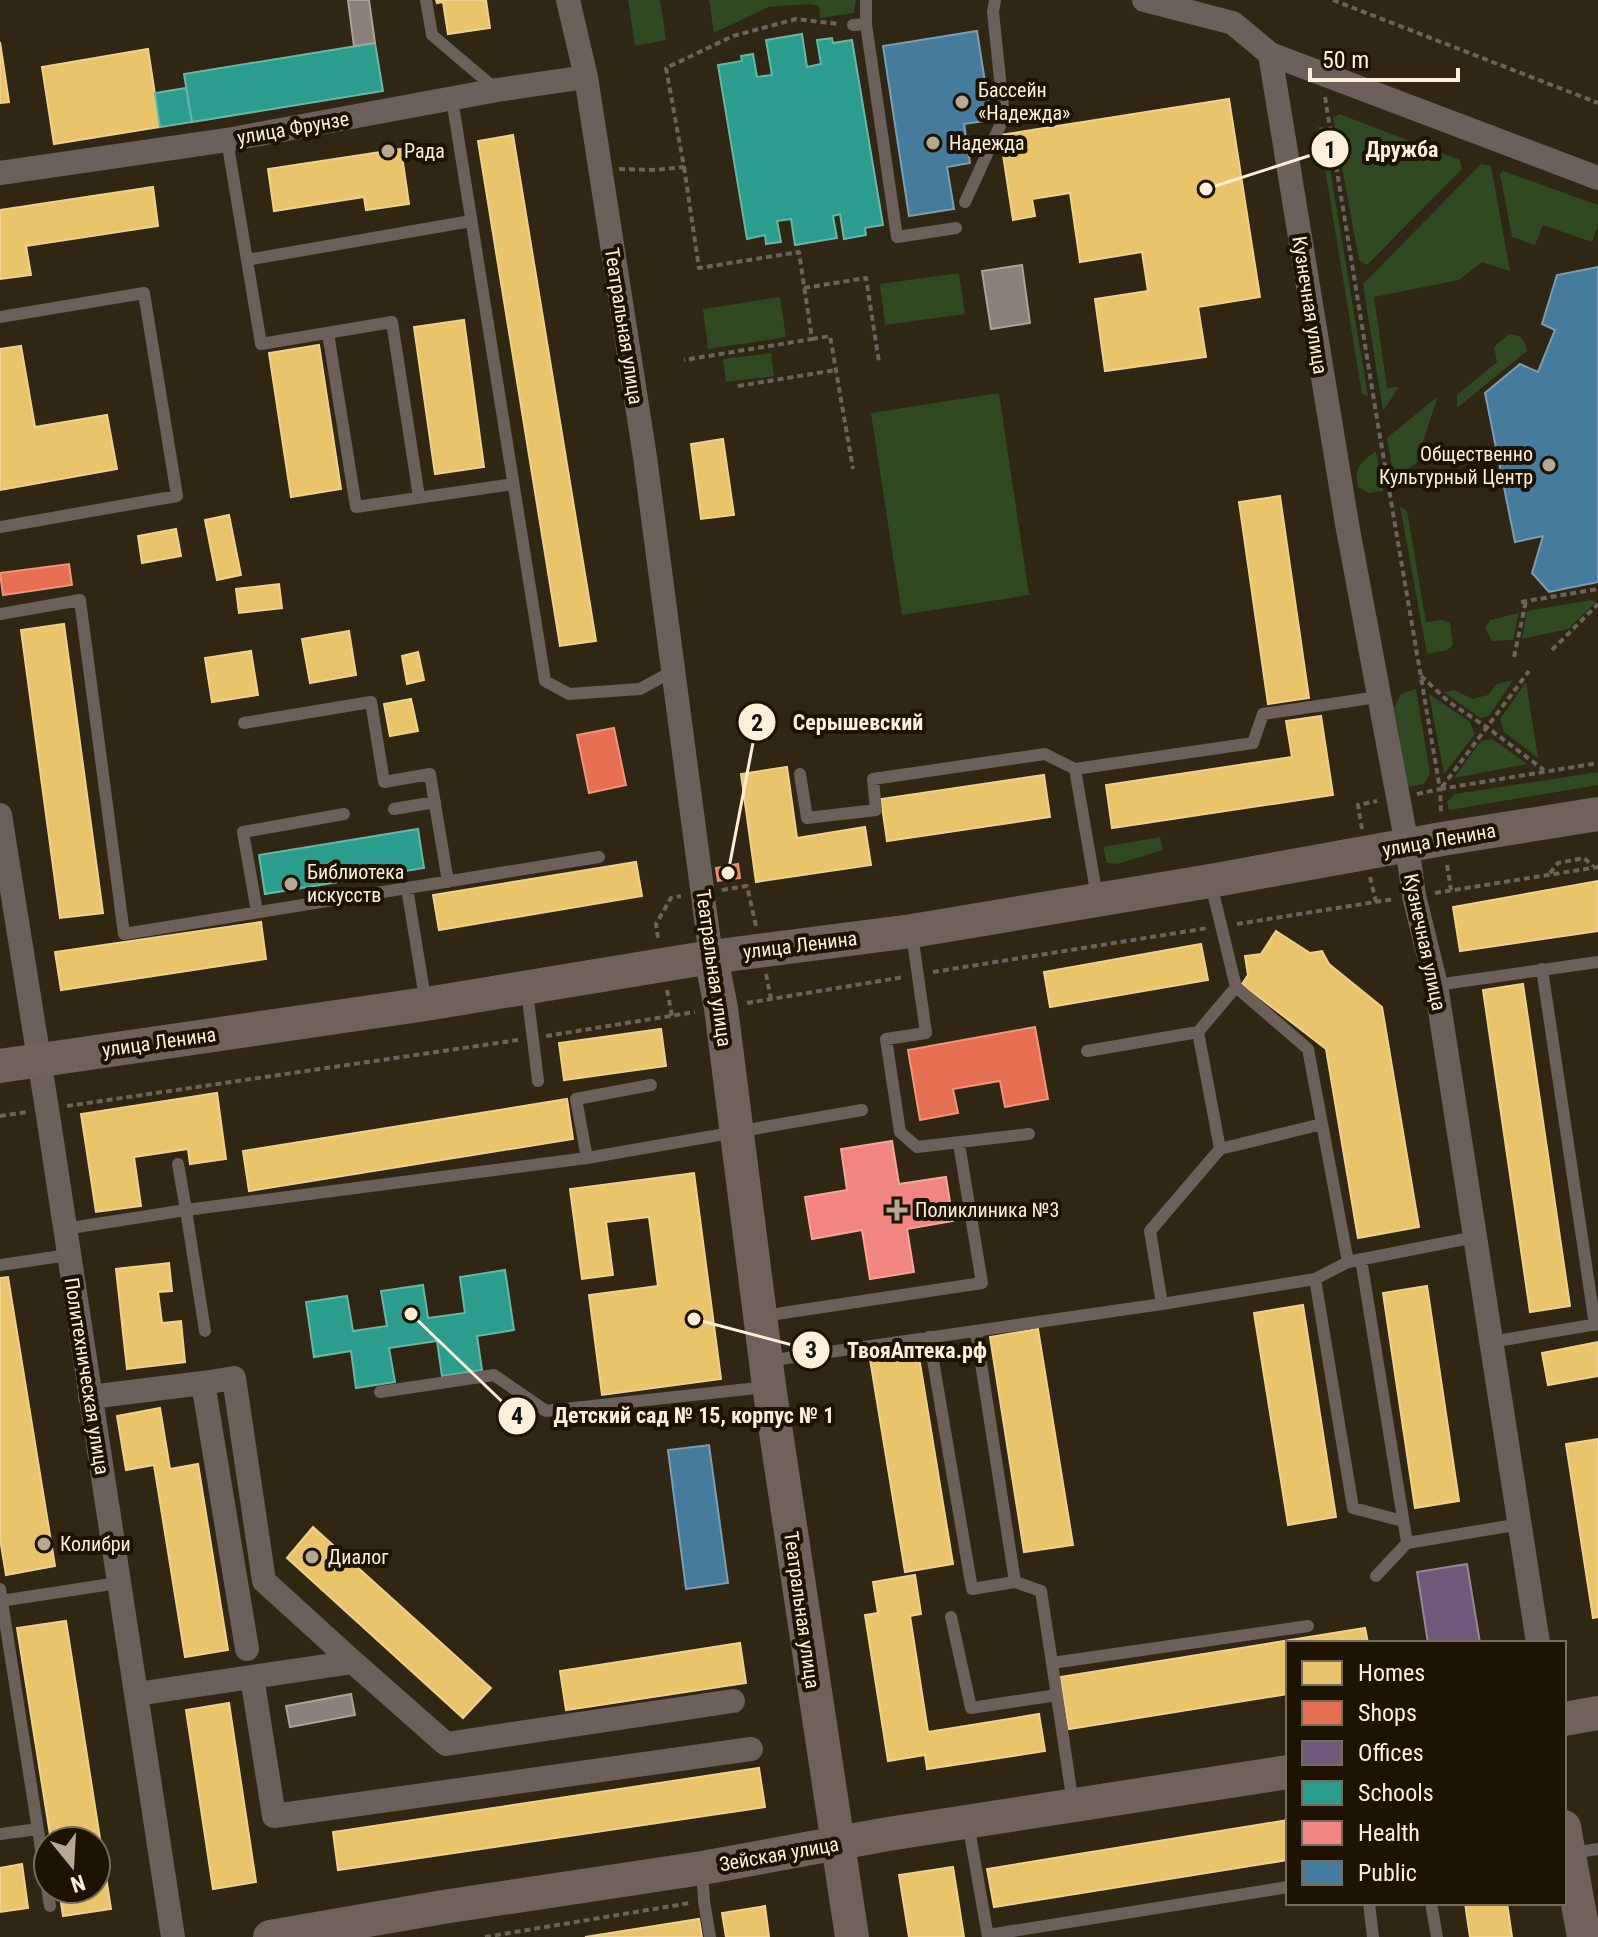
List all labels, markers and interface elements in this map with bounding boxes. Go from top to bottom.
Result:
scale bar [1310,32,1458,82]
text: 50 m [1322,46,1369,74]
place label: Бассейн «Надежда» [978,78,1070,125]
marker: Бассейн «Надежда» [953,93,971,111]
street label: улица Фрунзе [235,106,351,150]
callout: Дружба [1310,126,1454,172]
place label: Надежда [949,131,1025,155]
marker: Надежда [924,134,942,152]
text: 1 [1324,136,1336,164]
text: Дружба [1366,137,1438,162]
place label: Рада [404,139,445,163]
marker: Рада [379,142,397,160]
street label: Кузнечная улица [1287,234,1333,376]
street label: Театральная улица [600,246,648,406]
place label: Общественно Культурный Центр [1379,442,1533,489]
marker: Общественно Культурный Центр [1540,456,1558,474]
callout: Серышевский [737,699,939,745]
text: 2 [751,709,763,737]
text: Серышевский [793,710,923,735]
street label: улица Ленина [1380,818,1498,862]
place label: Библиотека искусств [307,860,404,907]
street label: Кузнечная улица [1399,871,1451,1013]
marker: Библиотека искусств [282,875,300,893]
street label: Театральная улица [691,888,737,1048]
street label: улица Ленина [742,926,858,964]
street label: улица Ленина [100,1022,218,1062]
place label: Поликлиника №3 [915,1198,1059,1222]
marker: Поликлиника №3 [886,1199,908,1221]
street label: Политехническая улица [60,1276,114,1476]
callout: ТвояАптека.рф [791,1327,1002,1373]
text: 3 [805,1336,817,1364]
text: ТвояАптека.рф [847,1338,987,1363]
callout: Детский сад № 15, корпус № 1 [497,1393,850,1439]
text: 4 [511,1402,523,1430]
text: Детский сад № 15, корпус № 1 [554,1403,834,1428]
street label: Театральная улица [779,1530,825,1690]
place label: Колибри [60,1532,131,1556]
marker: Колибри [35,1535,53,1553]
place label: Диалог [328,1545,389,1569]
marker: Диалог [303,1548,321,1566]
legend [1286,1641,1566,1905]
text: Homes [1358,1659,1425,1687]
text: Shops [1358,1699,1417,1727]
text: Offices [1358,1739,1424,1767]
text: Schools [1358,1779,1434,1807]
text: Health [1358,1819,1420,1847]
north arrow [32,1825,112,1905]
street label: Зейская улица [717,1832,841,1876]
text: Public [1358,1859,1417,1887]
text: N [68,1870,88,1898]

